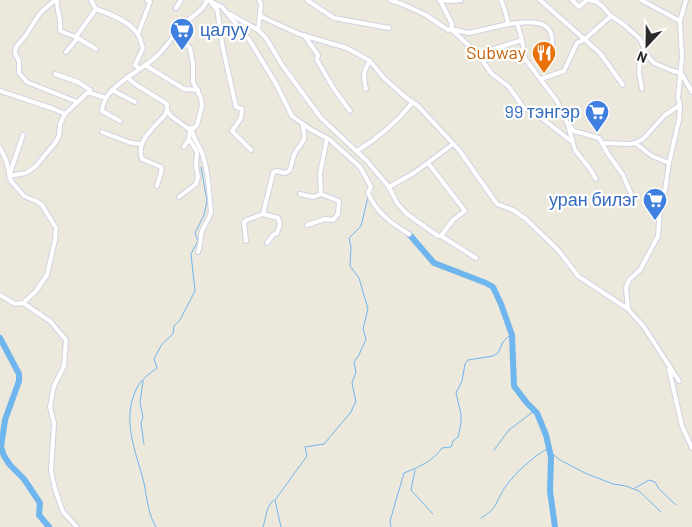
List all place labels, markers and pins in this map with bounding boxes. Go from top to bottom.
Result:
supermarket icon: цалуу [169,17,195,51]
place label: цалуу [200,18,249,40]
restaurant icon: Subway [531,40,557,74]
place label: Subway [466,41,526,63]
supermarket icon: 99 тэнгэр [584,99,610,133]
place label: 99 тэнгэр [505,100,580,122]
supermarket icon: уран билэг [642,187,668,221]
place label: уран билэг [549,188,638,210]

